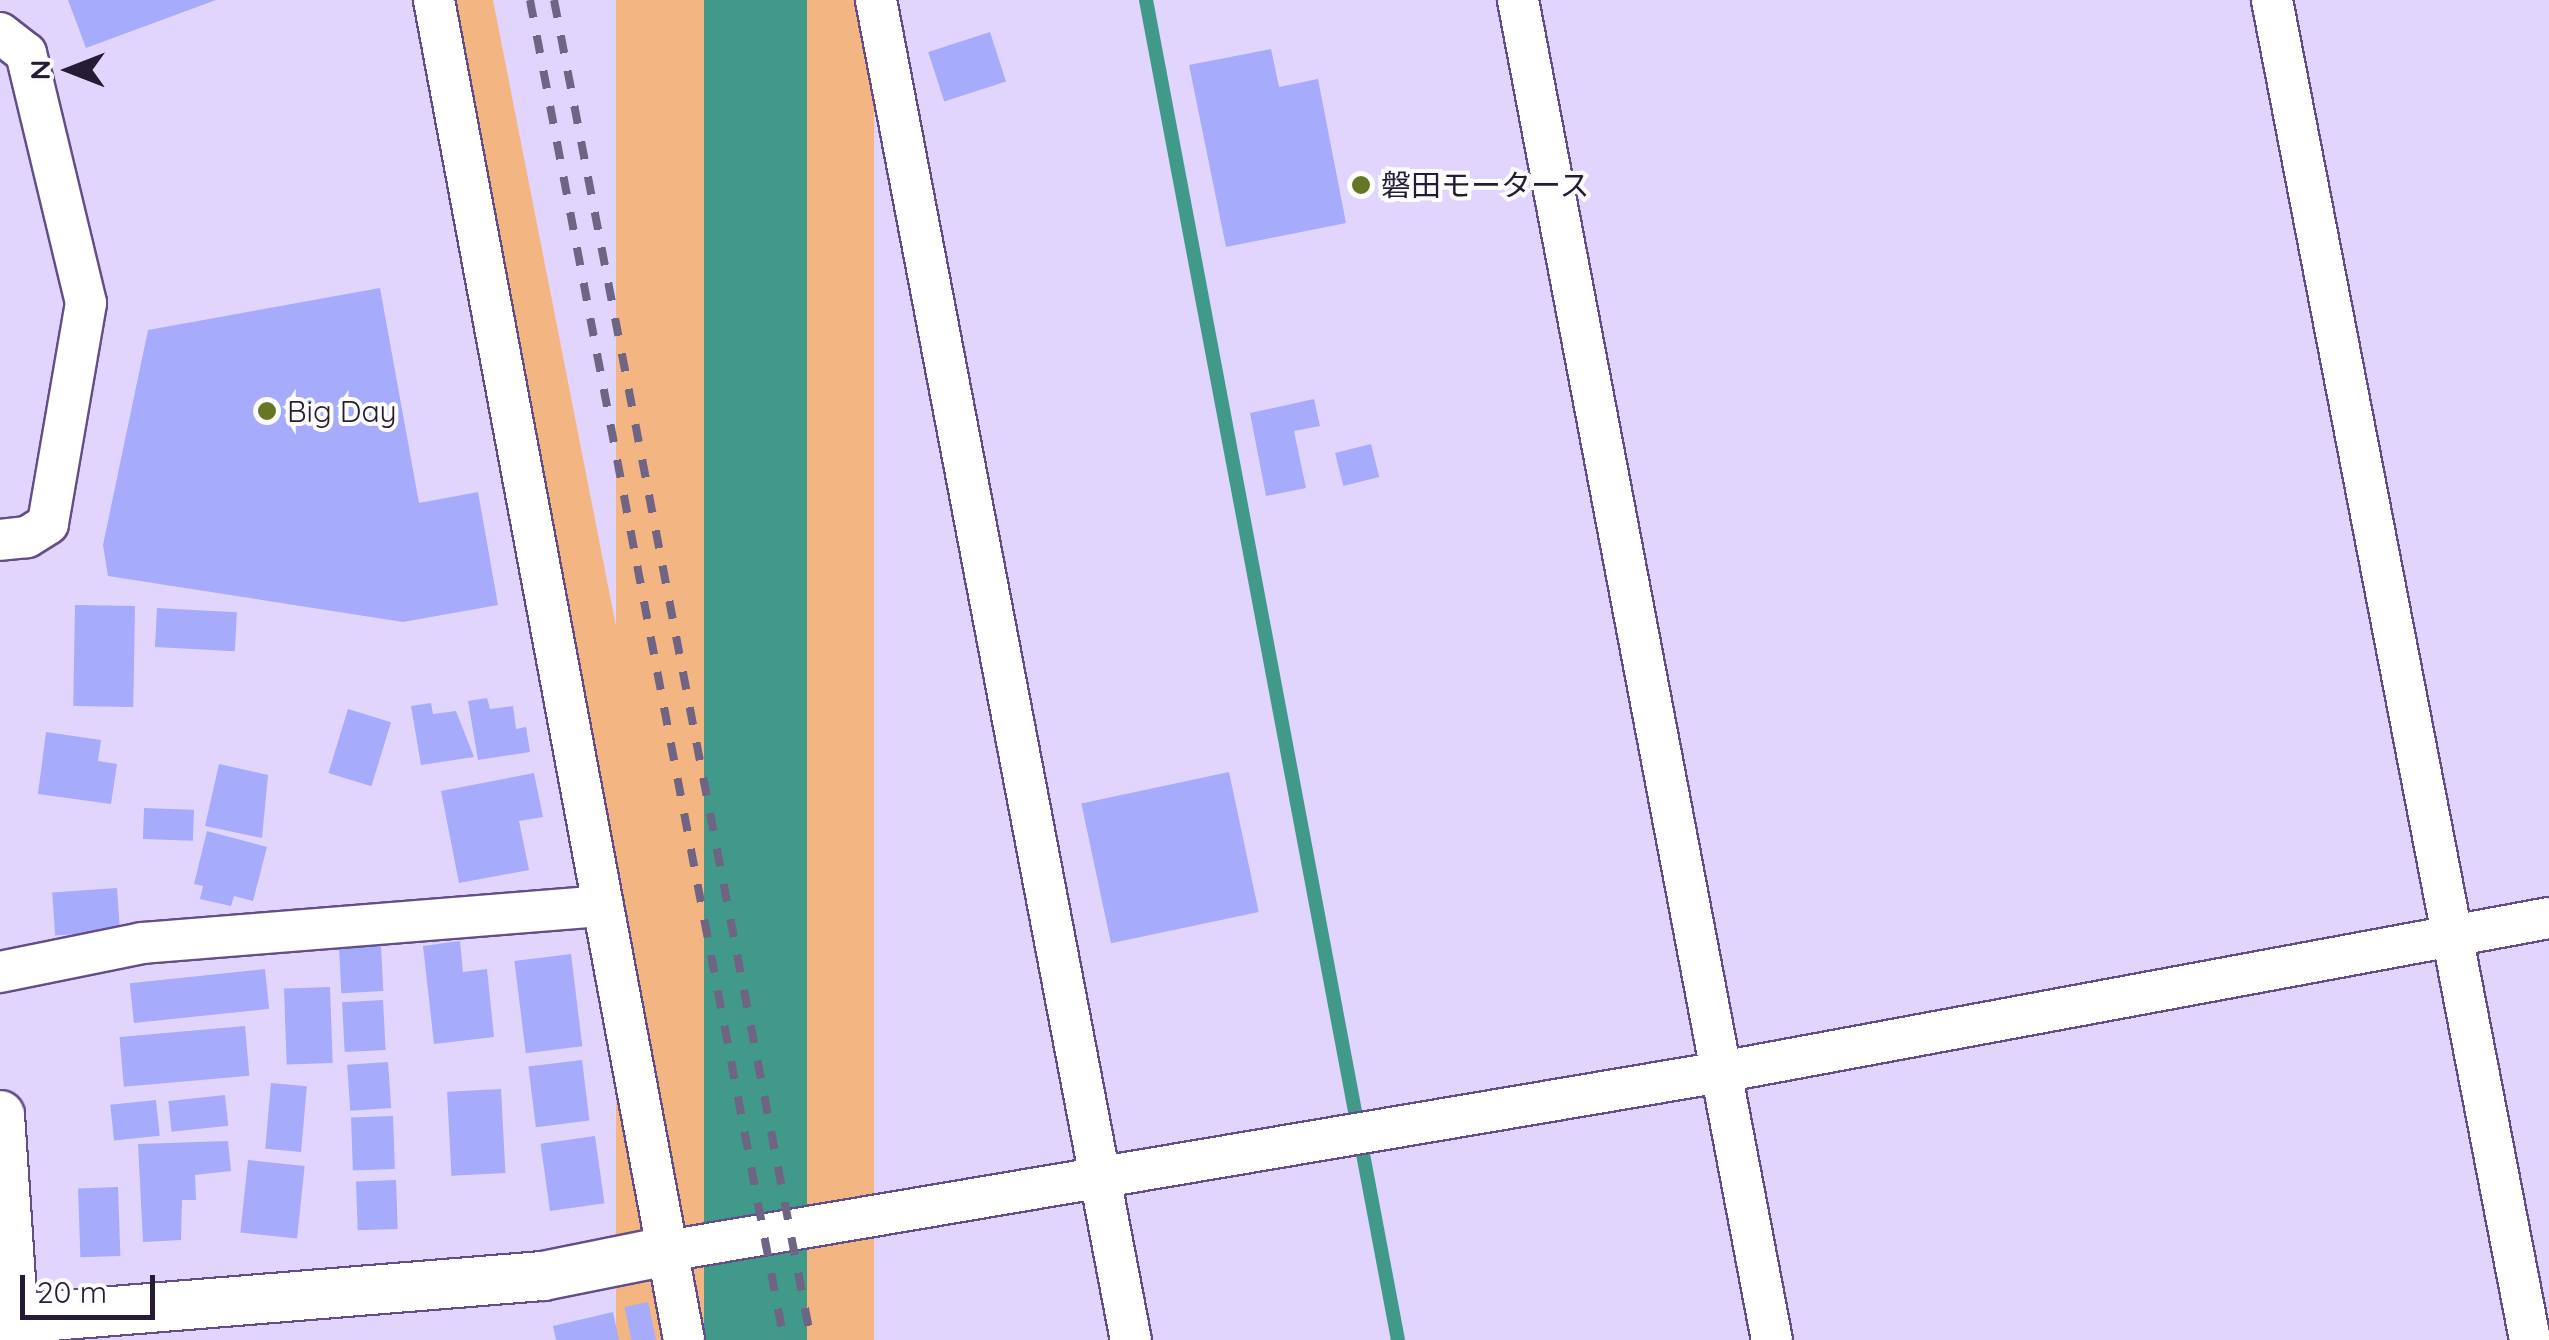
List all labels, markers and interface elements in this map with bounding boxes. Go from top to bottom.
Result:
north arrow [20,20,120,120]
text: N [22,60,57,80]
place label: 磐田モータース [1381,167,1591,203]
marker: 磐田モータース [1350,174,1372,196]
place label: Big Day [287,393,397,429]
marker: Big Day [256,400,278,422]
scale bar [25,1255,160,1317]
text: 20 m [37,1273,107,1311]

